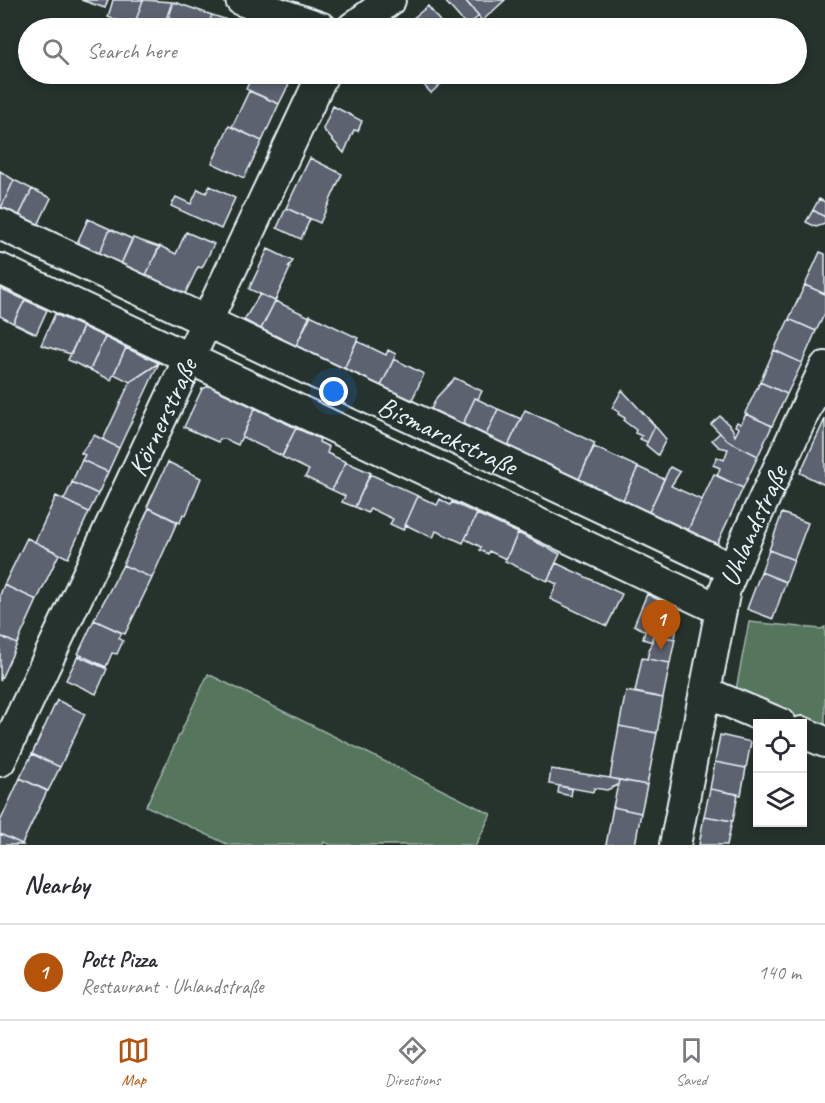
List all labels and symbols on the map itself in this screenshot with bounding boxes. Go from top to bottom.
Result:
street label: Körnerstraße [119,351,205,482]
your location [319,377,348,406]
street label: Bismarckstraße [373,387,525,484]
street label: Uhlandstraße [711,458,796,591]
pin: 1 [642,600,680,650]

